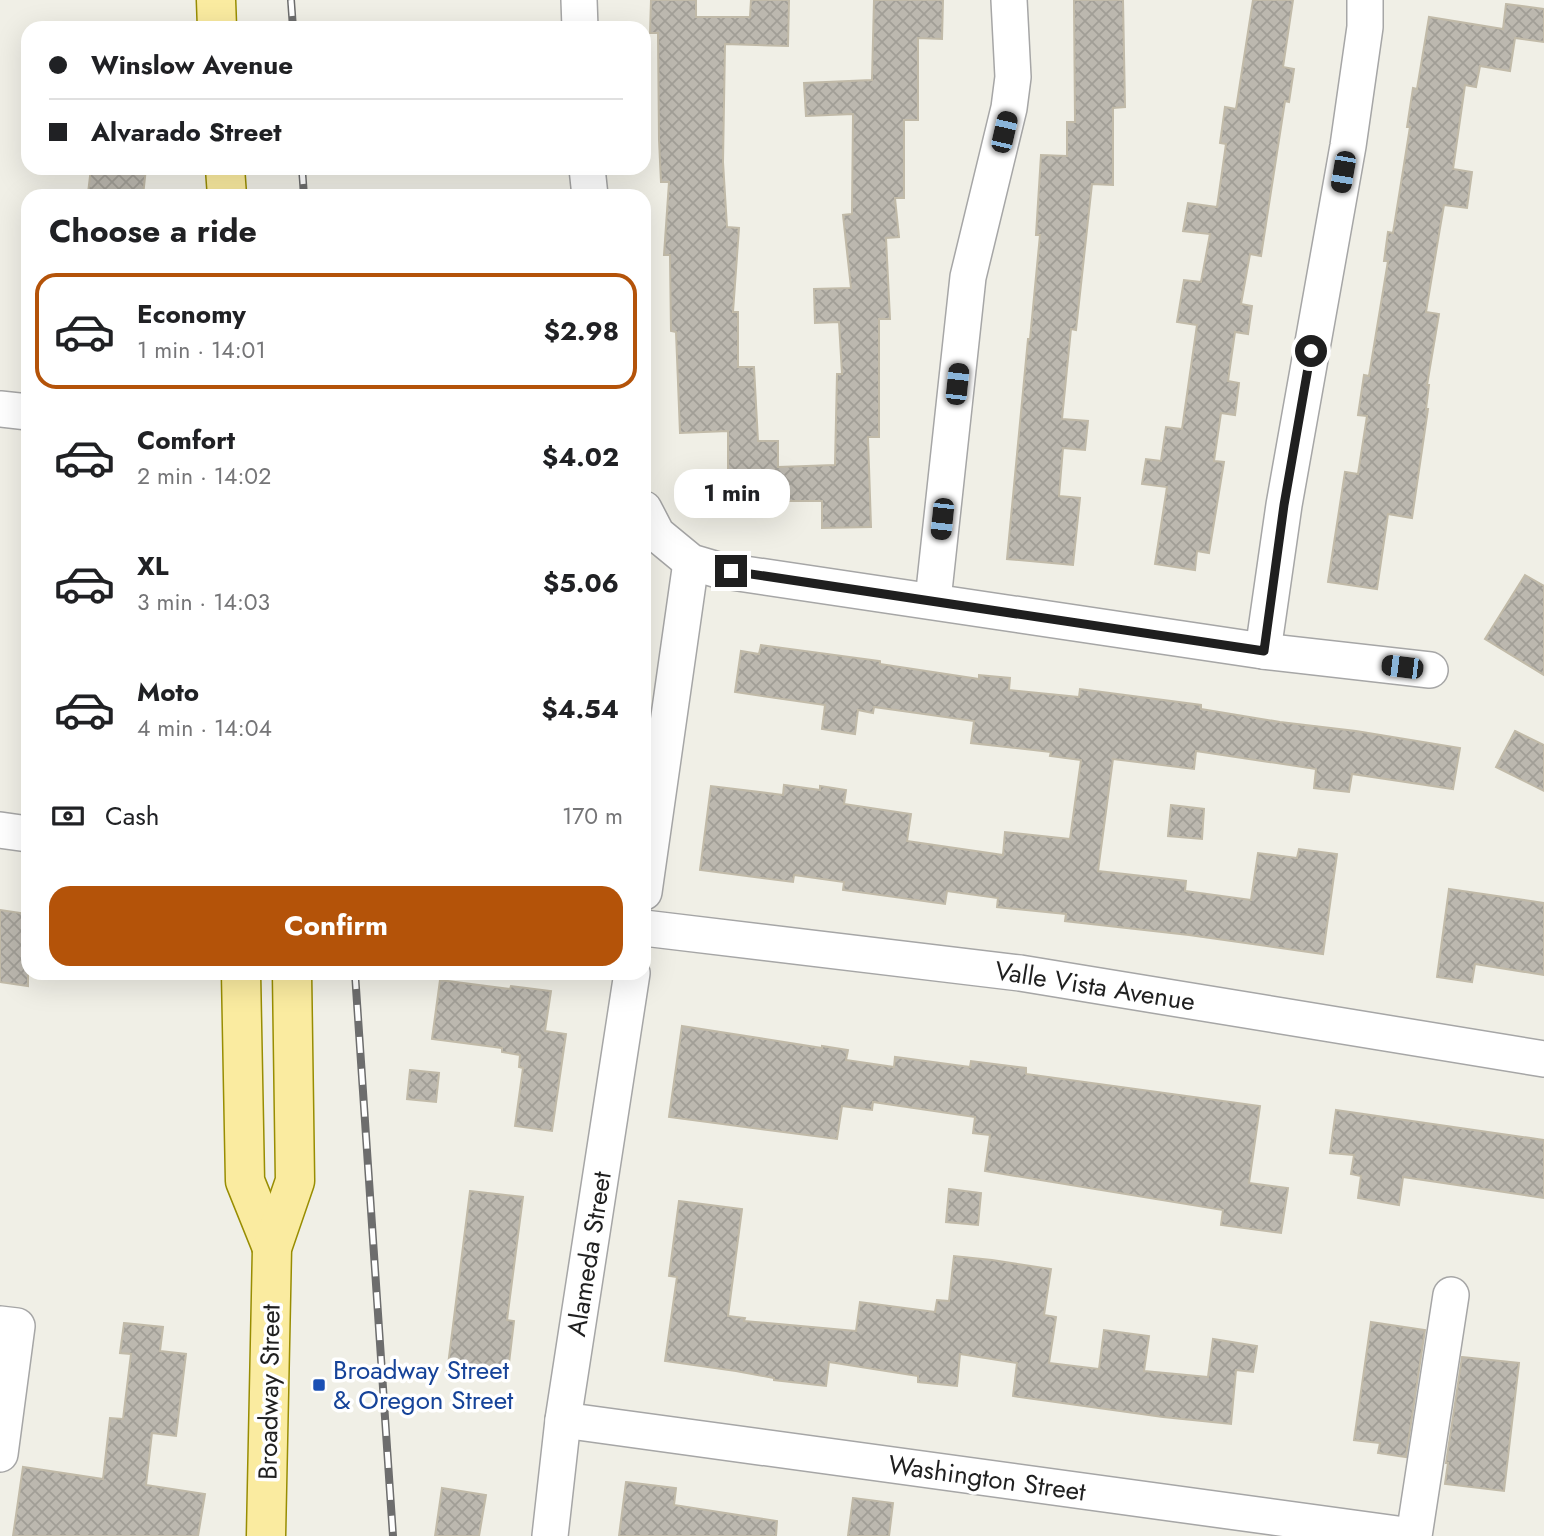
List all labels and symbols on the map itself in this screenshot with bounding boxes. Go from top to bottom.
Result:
car [990,109,1019,155]
car [1330,149,1357,195]
route start [1295,335,1327,367]
car [945,362,970,406]
callout: 1 min [673,470,789,518]
car [930,497,955,541]
route end [715,555,747,587]
car [1380,654,1425,680]
street label: Valle Vista Avenue [992,951,1198,1021]
street label: Alameda Street [557,1168,621,1339]
street label: Broadway Street [248,1303,290,1480]
place label: Broadway Street & Oregon Street [333,1351,514,1419]
marker: Broadway Street & Oregon Street [311,1377,327,1393]
street label: Washington Street [886,1445,1089,1511]

